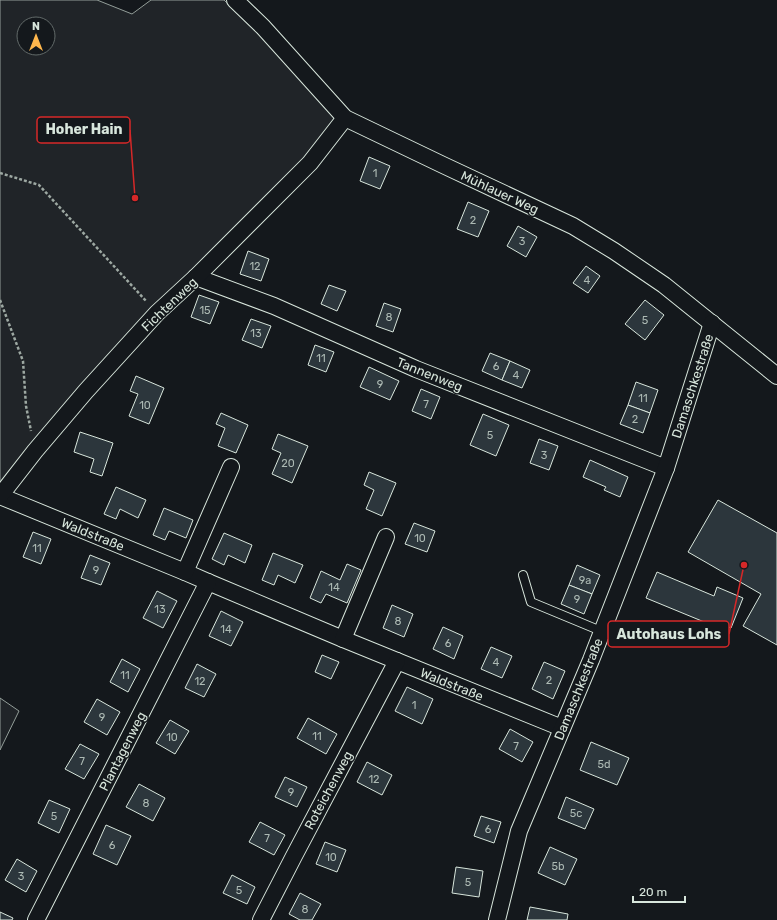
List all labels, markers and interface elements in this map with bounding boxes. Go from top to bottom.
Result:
north arrow [16,16,56,56]
text: N [32,20,40,33]
callout: Hoher Hain [37,117,130,143]
text: Hoher Hain [45,121,123,138]
house number: 1 [373,167,377,180]
street label: Mühlauer Weg [458,168,541,218]
house number: 2 [470,214,476,227]
house number: 3 [519,235,526,248]
house number: 12 [249,260,261,273]
street label: Fichtenweg [139,274,201,335]
house number: 4 [584,274,591,287]
house number: 15 [199,304,211,317]
house number: 8 [386,311,393,324]
house number: 5 [642,314,649,327]
house number: 13 [250,327,262,340]
street label: Damaschkestraße [669,332,716,440]
house number: 11 [316,352,326,365]
street label: Tannenweg [394,354,465,395]
house number: 6 [493,360,500,373]
house number: 4 [513,369,520,382]
house number: 9 [377,378,383,391]
house number: 11 [638,392,648,405]
house number: 7 [423,398,429,411]
house number: 10 [139,399,151,412]
house number: 2 [632,413,638,426]
house number: 5 [487,429,494,442]
house number: 3 [541,449,548,462]
house number: 20 [281,457,295,470]
street label: Waldstraße [59,515,127,554]
house number: 10 [414,532,426,545]
house number: 11 [32,542,42,555]
house number: 9 [93,564,99,577]
house number: 9a [579,574,591,587]
house number: 14 [328,581,340,594]
house number: 9 [574,593,580,606]
house number: 13 [154,603,166,616]
house number: 8 [395,615,402,628]
callout: Autohaus Lohs [608,621,729,647]
house number: 14 [220,623,232,636]
text: Autohaus Lohs [617,626,722,643]
street label: Damaschkestraße [551,636,606,742]
house number: 6 [445,637,452,650]
house number: 4 [493,656,500,669]
street label: Waldstraße [418,665,486,704]
house number: 11 [120,669,130,682]
house number: 2 [546,674,552,687]
house number: 12 [194,675,206,688]
house number: 1 [412,699,416,712]
street label: Plantagenweg [96,709,150,794]
house number: 9 [99,711,105,724]
house number: 11 [312,730,322,743]
house number: 10 [166,731,178,744]
house number: 7 [513,740,519,753]
street label: Roteichenweg [301,748,356,833]
house number: 7 [79,755,85,768]
house number: 5d [597,758,611,771]
house number: 12 [368,773,380,786]
house number: 9 [288,786,294,799]
house number: 8 [143,797,150,810]
house number: 5c [570,807,582,820]
house number: 5 [51,810,58,823]
house number: 6 [485,823,492,836]
house number: 7 [264,832,270,845]
house number: 6 [109,839,116,852]
house number: 10 [325,851,337,864]
house number: 5b [551,860,565,873]
house number: 3 [18,870,25,883]
house number: 5 [465,876,472,889]
scale bar [633,878,685,904]
house number: 5 [236,884,243,897]
text: 20 m [639,885,667,899]
house number: 8 [302,903,309,916]

